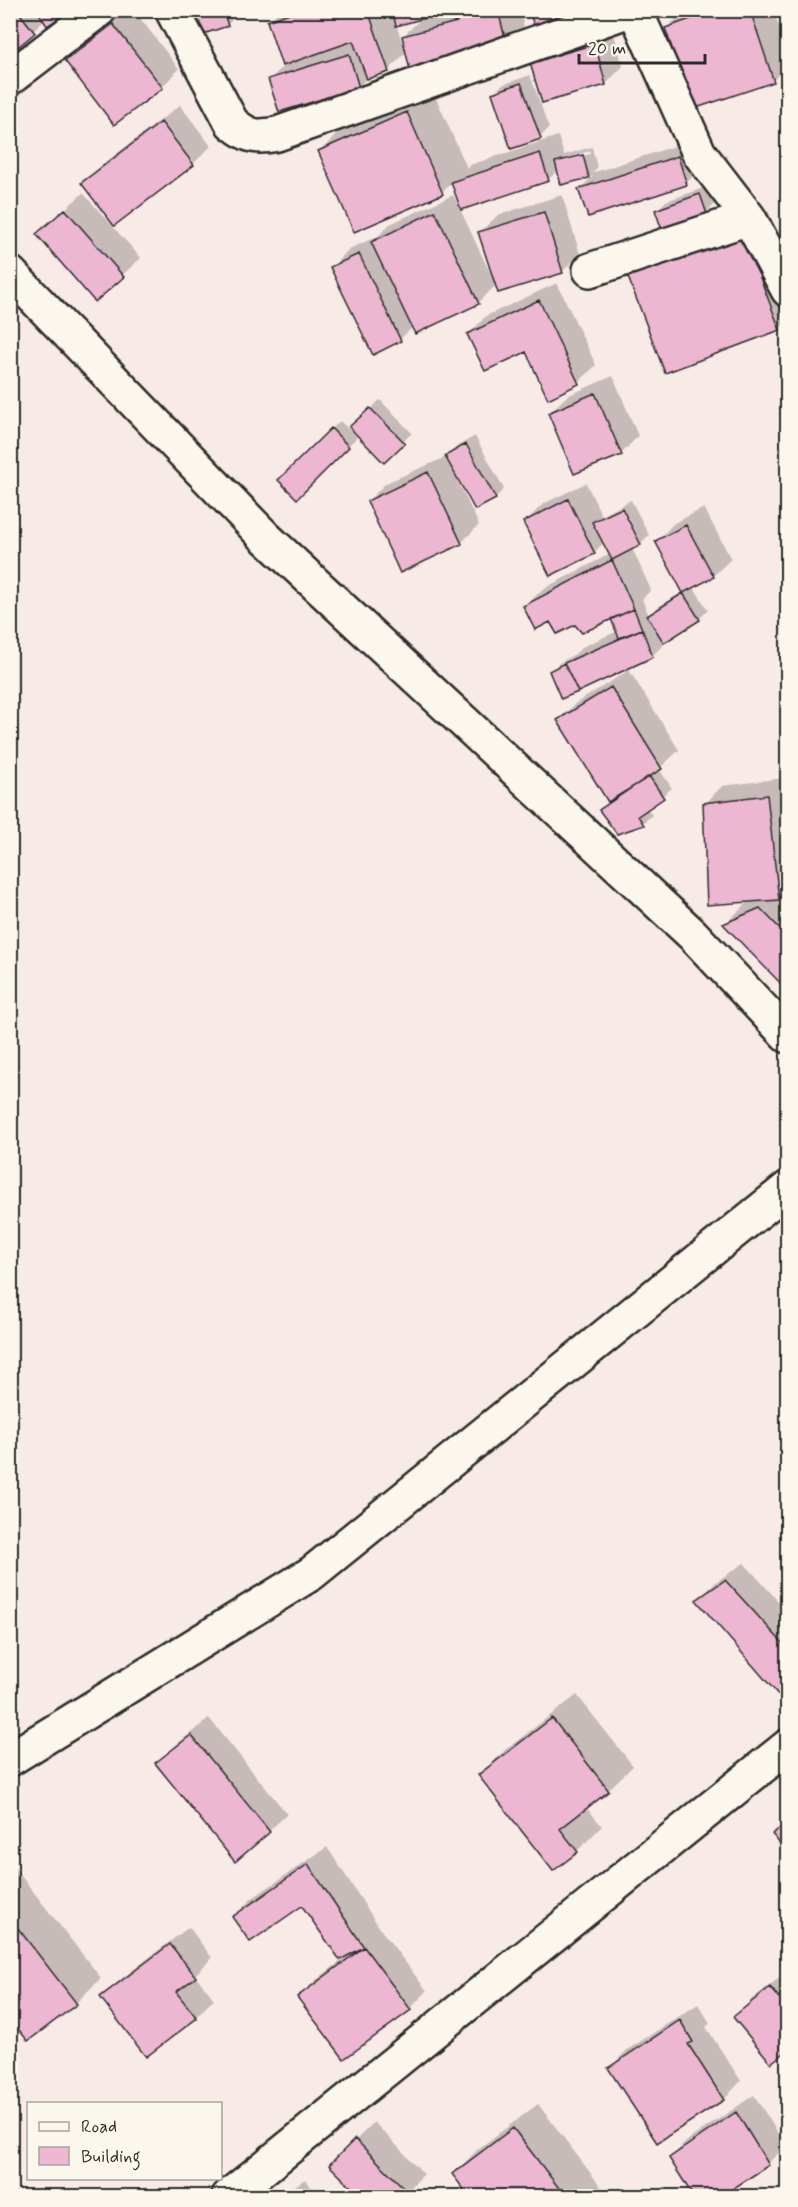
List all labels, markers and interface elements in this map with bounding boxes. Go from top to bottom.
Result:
scale bar [579,27,705,65]
text: 20 m [588,37,626,61]
legend [27,2102,222,2180]
text: Road [81,2115,117,2139]
text: Building [81,2145,141,2171]

